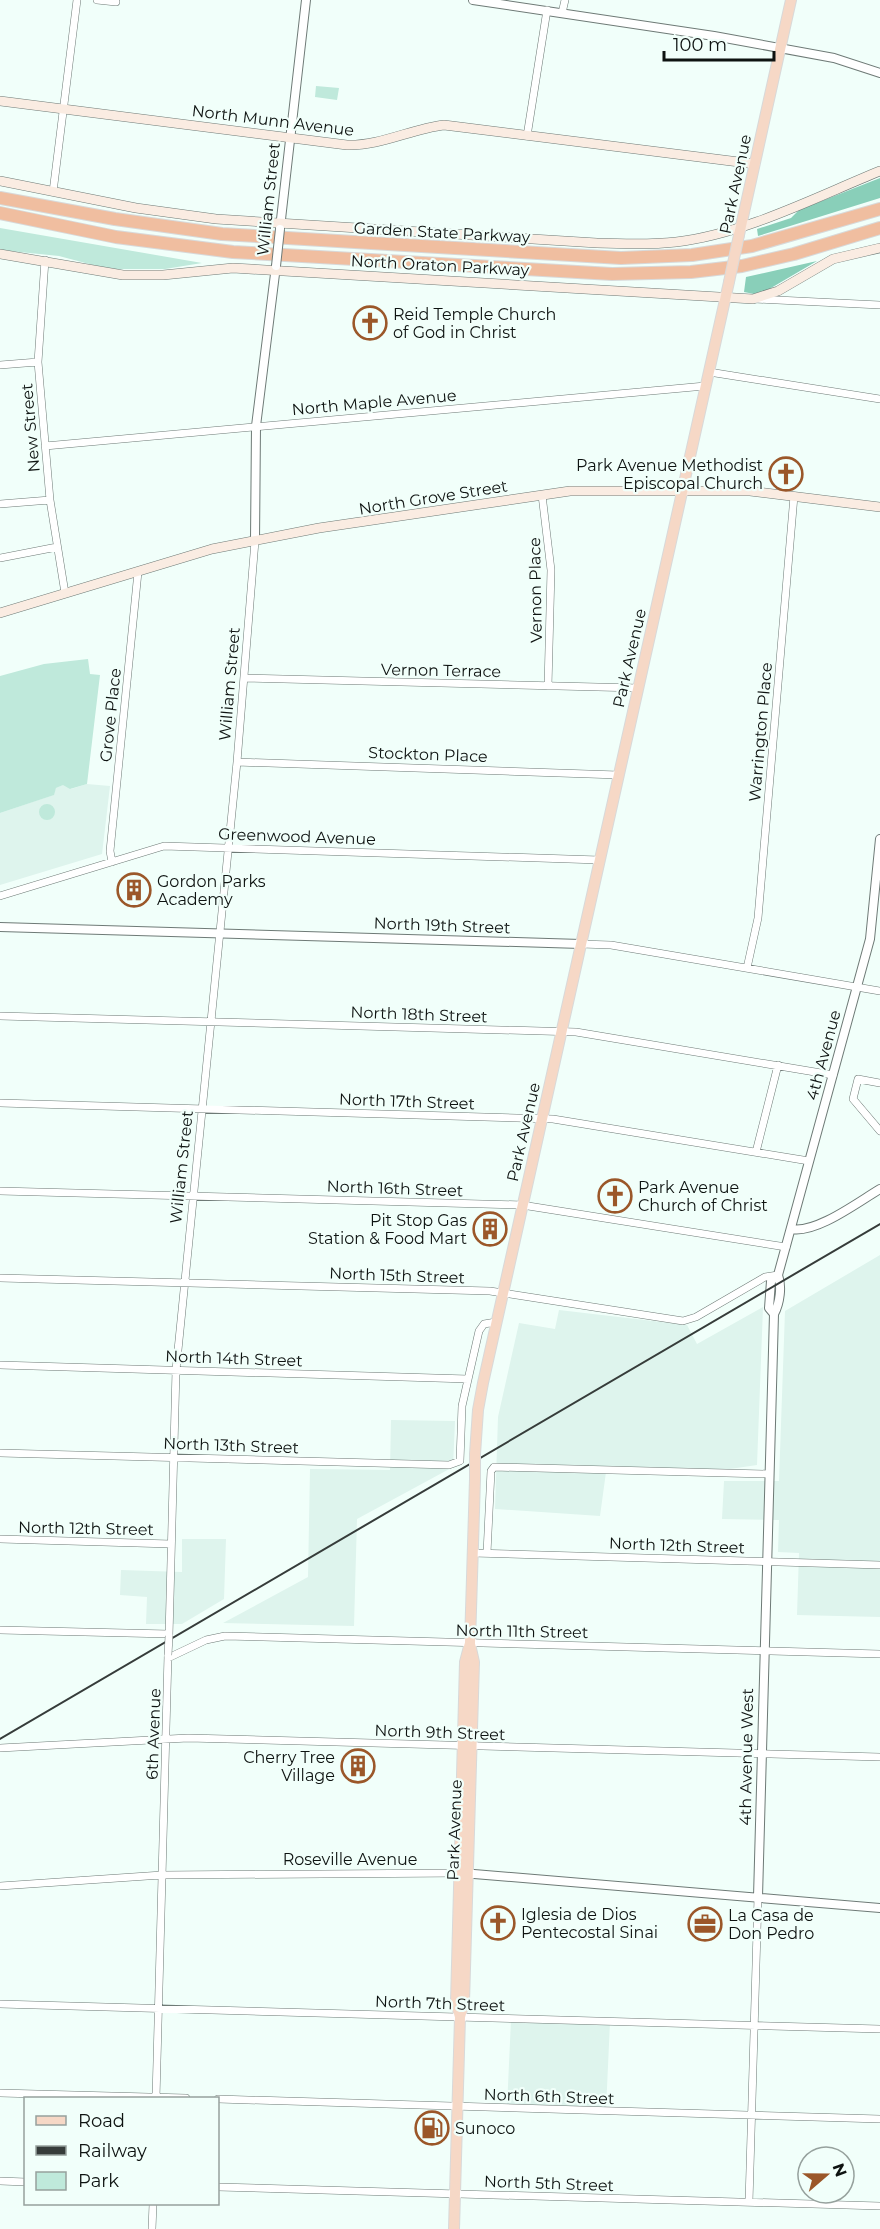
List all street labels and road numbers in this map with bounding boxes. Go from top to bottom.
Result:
street label: North Munn Avenue [191,101,355,140]
street label: Park Avenue [716,133,755,236]
street label: William Street [253,141,284,257]
street label: Garden State Parkway [353,218,531,247]
street label: North Oraton Parkway [350,251,530,280]
street label: New Street [17,382,44,473]
street label: North Maple Avenue [291,386,457,419]
street label: North Grove Street [357,476,509,519]
street label: Vernon Place [525,537,546,643]
street label: Park Avenue [609,607,650,710]
street label: William Street [215,626,244,742]
street label: Vernon Terrace [381,660,501,681]
street label: Warrington Place [745,661,776,803]
street label: Grove Place [96,667,125,763]
street label: Stockton Place [368,743,488,766]
street label: Greenwood Avenue [218,824,376,849]
street label: North 19th Street [373,914,511,937]
street label: North 18th Street [350,1003,488,1026]
street label: 4th Avenue [802,1008,845,1102]
street label: Park Avenue [503,1081,544,1184]
street label: North 17th Street [339,1090,476,1113]
street label: William Street [166,1109,197,1225]
street label: North 16th Street [326,1177,464,1200]
street label: North 15th Street [329,1264,466,1287]
street label: North 14th Street [165,1347,303,1370]
street label: North 13th Street [163,1434,300,1457]
street label: North 12th Street [18,1518,155,1539]
street label: North 12th Street [609,1534,746,1557]
street label: North 11th Street [456,1621,589,1642]
street label: 6th Avenue [142,1688,165,1780]
street label: 4th Avenue West [736,1688,757,1826]
street label: North 9th Street [374,1721,506,1744]
street label: Park Avenue [443,1779,466,1881]
street label: Roseville Avenue [283,1850,417,1869]
street label: North 7th Street [375,1992,506,2015]
street label: North 6th Street [483,2085,615,2108]
street label: North 5th Street [484,2172,615,2195]

